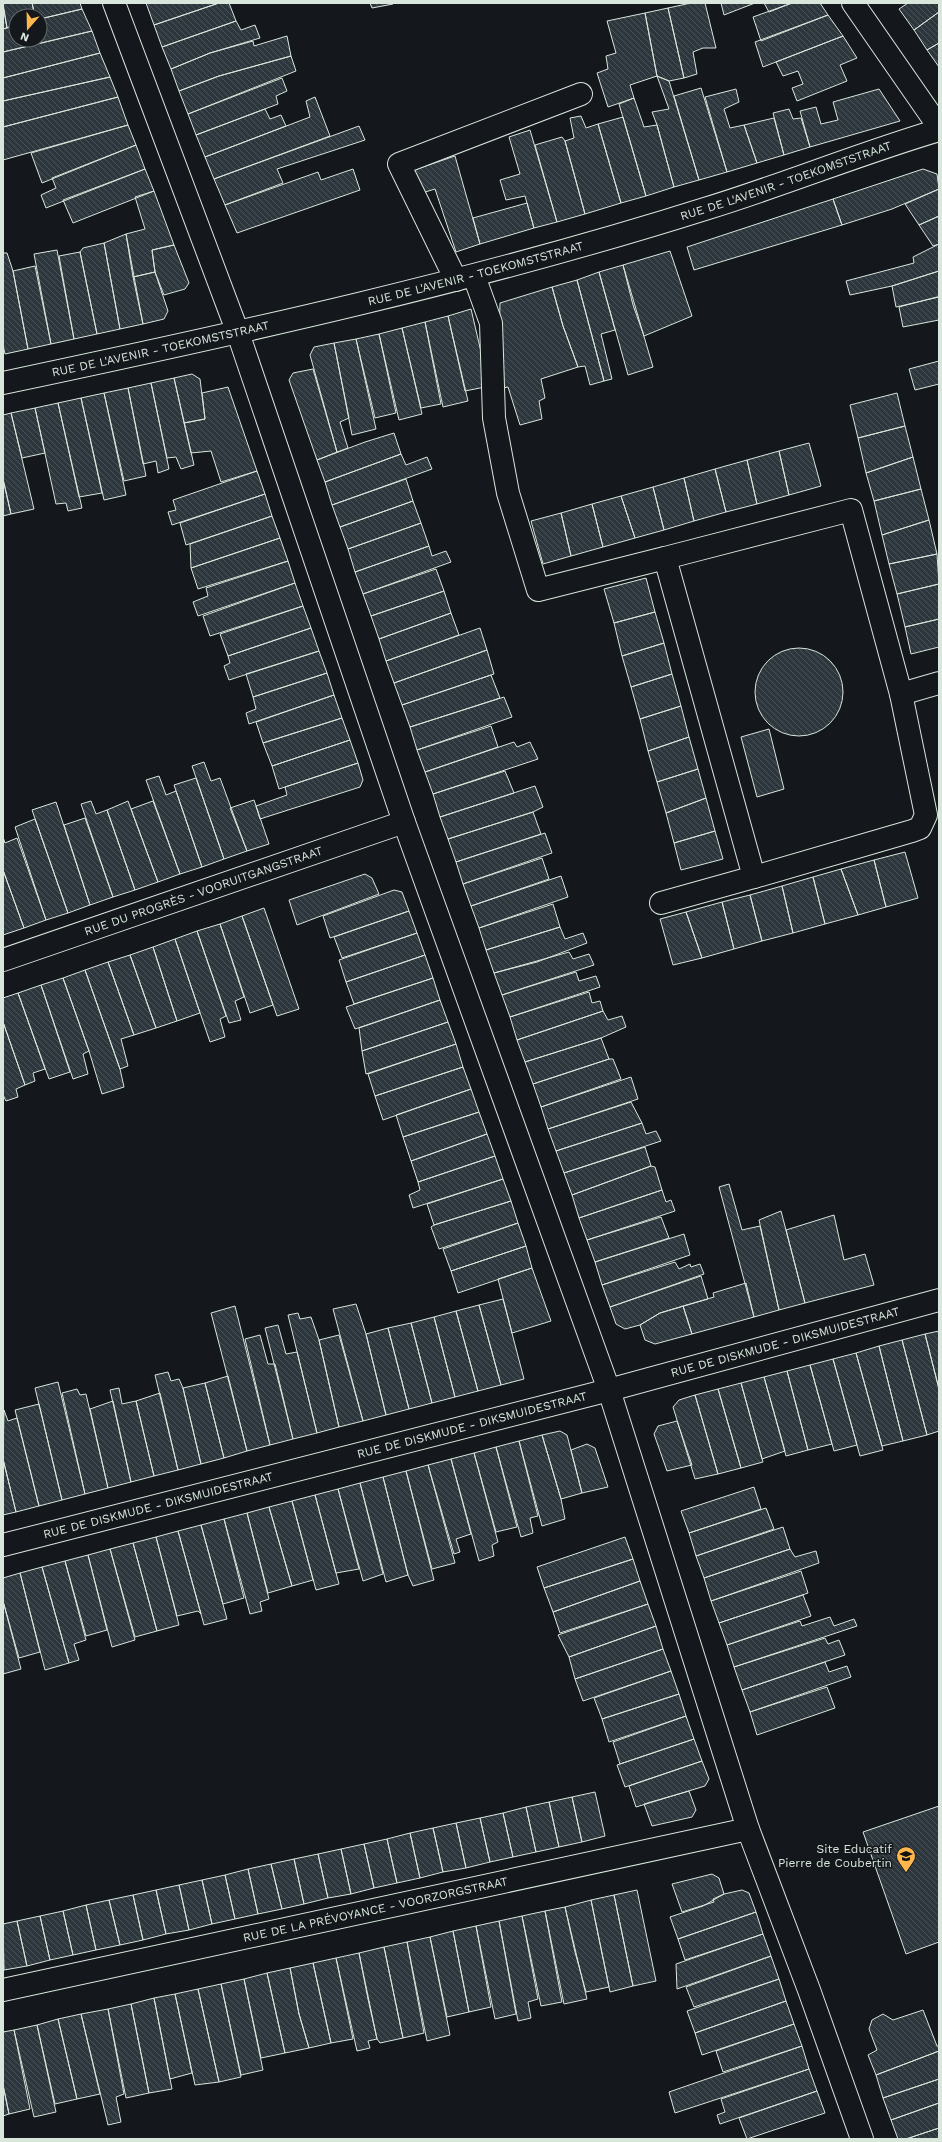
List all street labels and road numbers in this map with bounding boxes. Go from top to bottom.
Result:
street label: RUE DE L'AVENIR - TOEKOMSTSTRAAT [678,139,893,223]
street label: RUE DE L'AVENIR - TOEKOMSTSTRAAT [366,239,585,308]
street label: RUE DE L'AVENIR - TOEKOMSTSTRAAT [50,318,270,380]
street label: RUE DU PROGRÈS - VOORUITGANGSTRAAT [83,844,324,938]
street label: RUE DE DISKMUDE - DIKSMUIDESTRAAT [669,1304,901,1380]
street label: RUE DE DISKMUDE - DIKSMUIDESTRAAT [356,1389,588,1461]
street label: RUE DE DISKMUDE - DIKSMUIDESTRAAT [42,1469,274,1541]
street label: RUE DE LA PRÉVOYANCE - VOORZORGSTRAAT [242,1874,509,1945]

